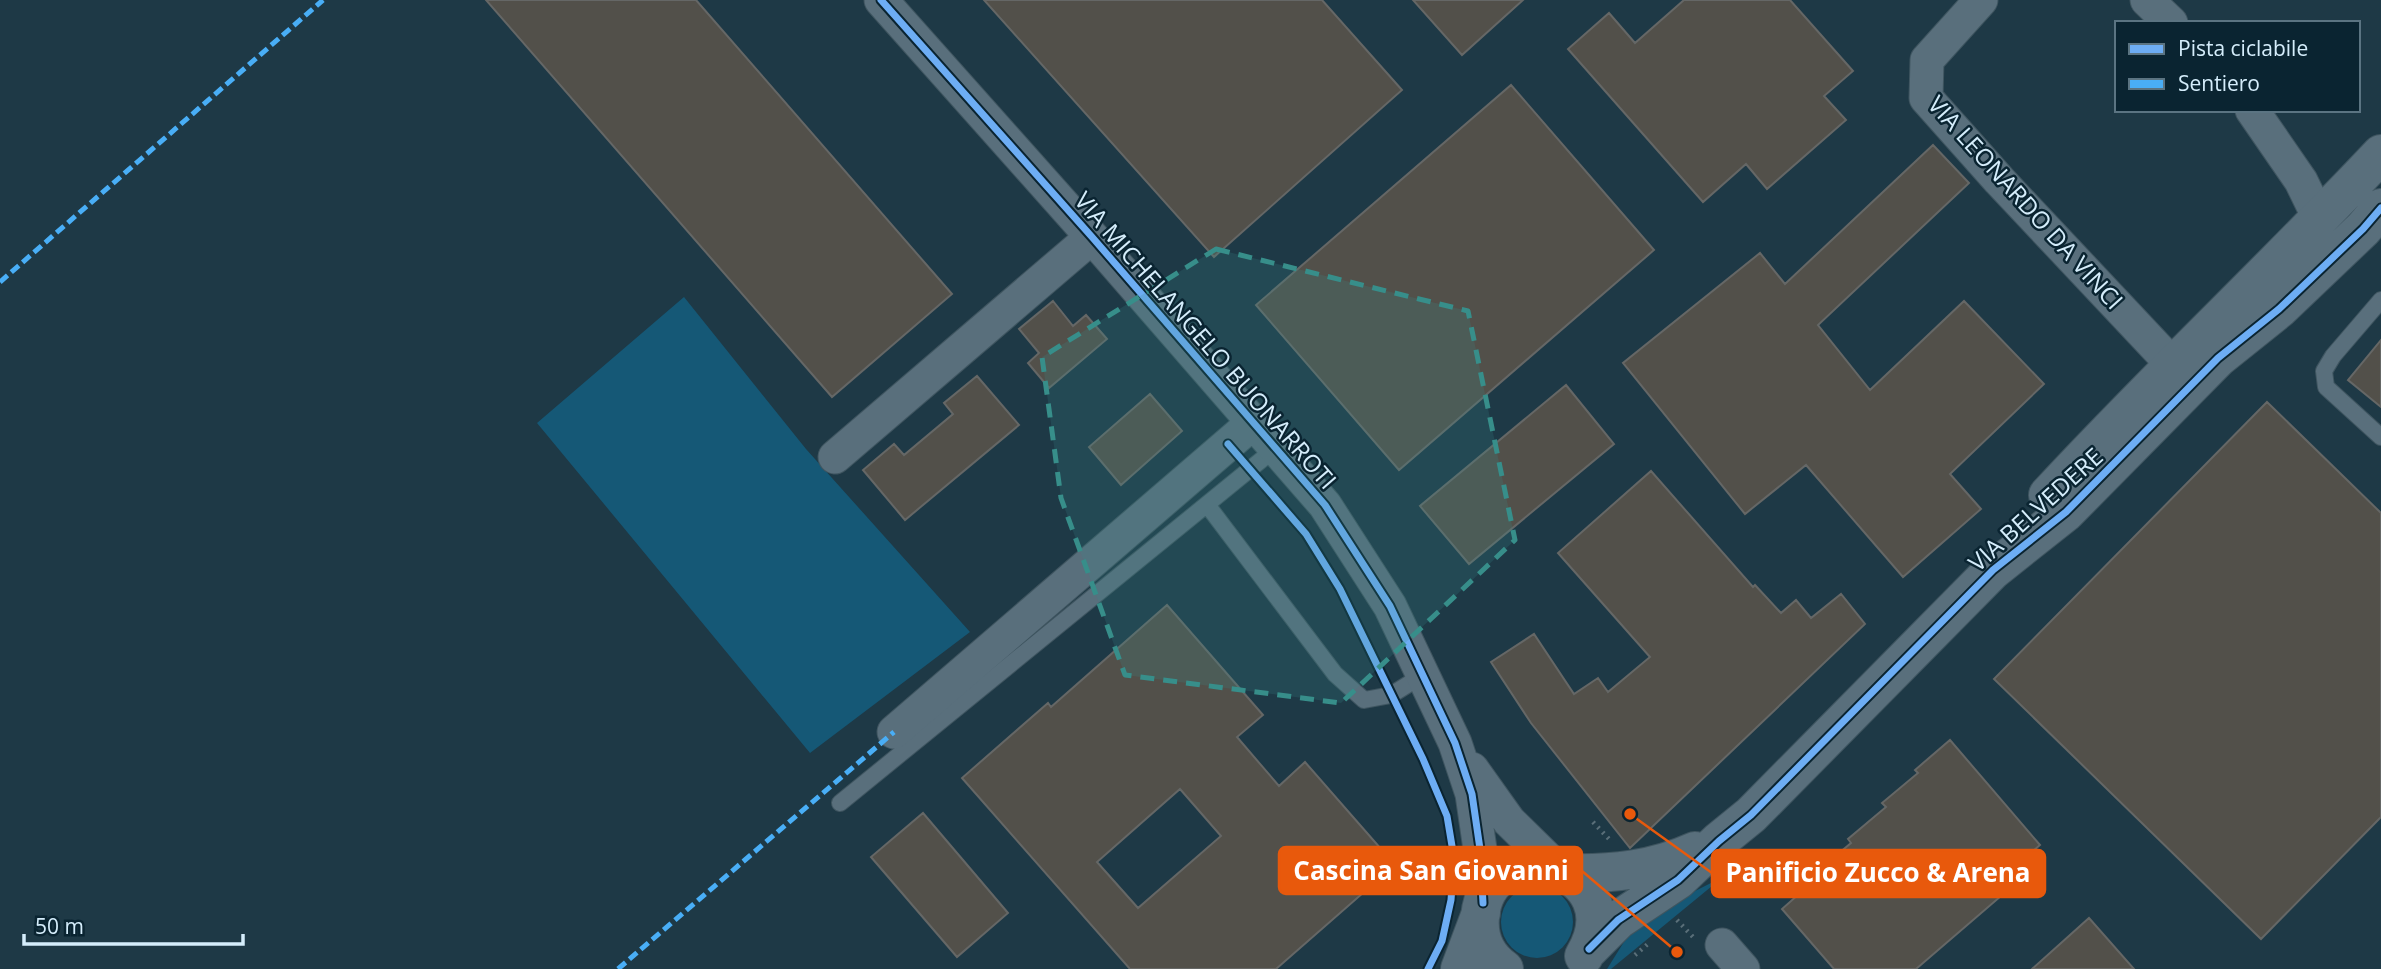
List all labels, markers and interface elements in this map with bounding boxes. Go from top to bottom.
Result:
legend [2115,21,2360,112]
text: Pista ciclabile [2178,34,2308,62]
text: Sentiero [2178,69,2260,97]
street label: VIA LEONARDO DA VINCI [1921,88,2131,316]
street label: VIA MICHELANGELO BUONARROTI [1068,184,1344,496]
street label: VIA BELVEDERE [1961,440,2109,578]
callout: Cascina San Giovanni [1279,847,1582,894]
callout: Panificio Zucco & Arena [1712,850,2045,897]
text: Cascina San Giovanni [1293,852,1569,888]
text: Panificio Zucco & Arena [1725,854,2031,890]
scale bar [24,902,243,946]
text: 50 m [35,912,84,940]

